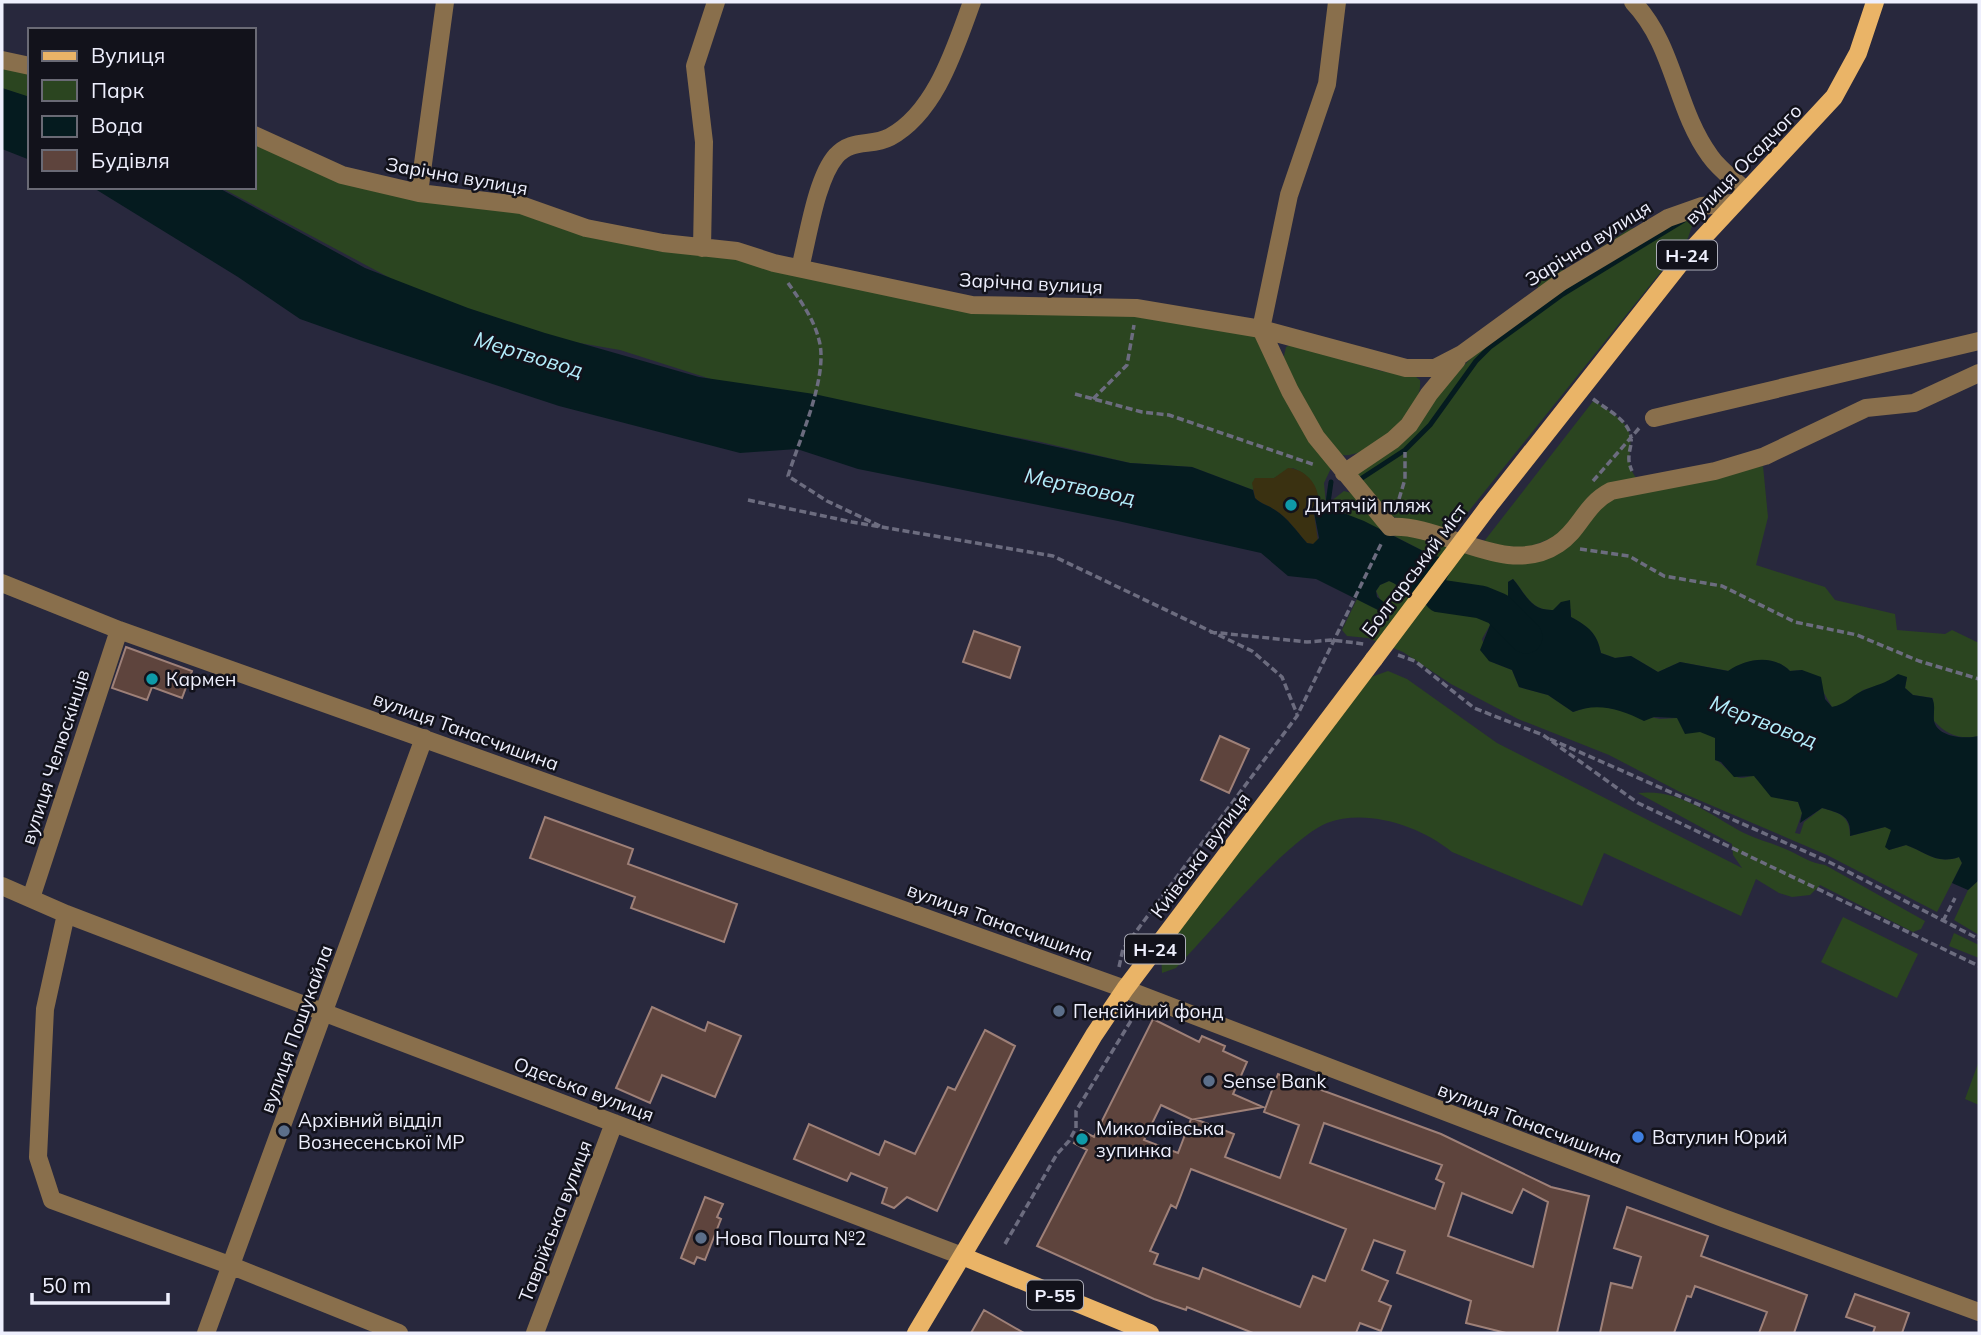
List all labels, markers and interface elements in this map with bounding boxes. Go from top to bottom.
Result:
legend [28,28,256,189]
text: Вулиця [91,42,165,68]
text: Парк [91,77,145,103]
street label: вулиця Осадчого [1679,99,1807,229]
text: Вода [91,112,143,138]
text: Будівля [91,147,170,173]
street label: Зарічна вулиця [384,152,530,200]
street label: Зарічна вулиця [1521,195,1655,291]
road number: Н-24 [1657,241,1717,270]
street label: Зарічна вулиця [959,267,1103,299]
water label: Мертвовод [471,325,587,383]
water label: Мертвовод [1022,462,1138,510]
place label: Дитячій пляж [1305,493,1431,517]
marker: Дитячій пляж [1283,497,1299,513]
street label: Болгарський міст [1356,499,1472,641]
street label: вулиця Челюскінців [15,667,95,847]
place label: Кармен [166,667,236,691]
marker: Кармен [144,671,160,687]
street label: вулиця Танасчишина [370,686,562,776]
water label: Мертвовод [1707,689,1821,753]
street label: Київська вулиця [1145,788,1255,922]
street label: вулиця Танасчишина [904,877,1096,967]
road number: Н-24 [1125,934,1185,964]
street label: вулиця Пошукайла [254,942,338,1116]
place label: Пенсійний фонд [1073,999,1224,1023]
marker: Пенсійний фонд [1051,1003,1067,1019]
street label: Одеська вулиця [511,1051,657,1127]
place label: Sense Bank [1223,1069,1326,1093]
marker: Sense Bank [1201,1073,1217,1089]
street label: вулиця Танасчишина [1434,1077,1626,1169]
place label: Архівний відділ Вознесенської МР [298,1108,465,1154]
place label: Миколаївська зупинка [1096,1116,1225,1162]
marker: Архівний відділ Вознесенської МР [276,1123,292,1139]
place label: Ватулин Юрий [1652,1125,1788,1149]
marker: Ватулин Юрий [1630,1129,1646,1145]
marker: Миколаївська зупинка [1074,1131,1090,1147]
street label: Таврійська вулиця [513,1137,597,1305]
place label: Нова Пошта №2 [715,1226,866,1250]
marker: Нова Пошта №2 [693,1230,709,1246]
scale bar [32,1262,168,1306]
text: 50 m [42,1272,91,1298]
road number: Р-55 [1027,1280,1083,1310]

